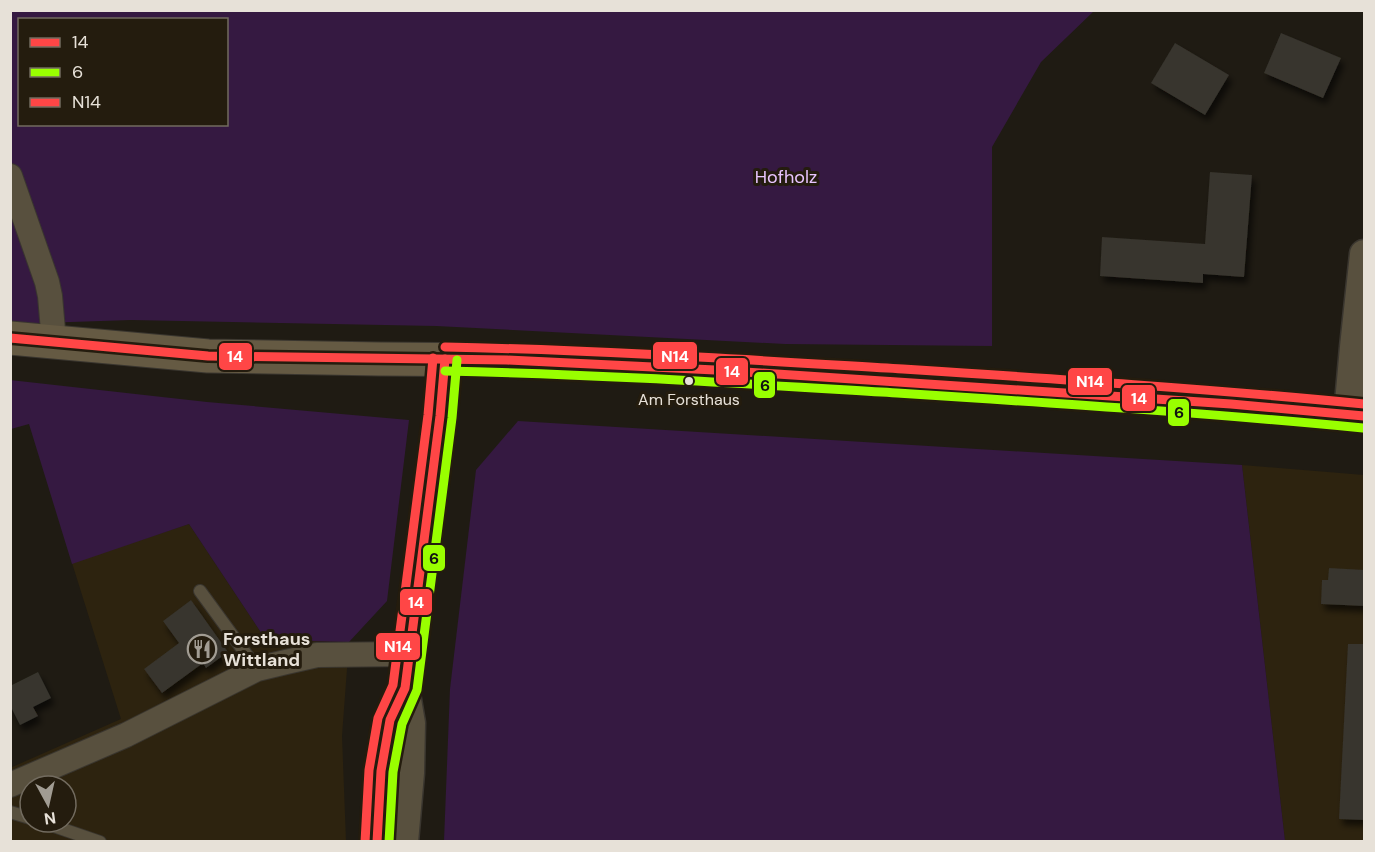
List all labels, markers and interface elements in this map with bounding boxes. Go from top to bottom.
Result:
legend [18,18,228,126]
text: 14 [72,30,89,54]
text: 6 [72,60,83,84]
text: N14 [72,90,101,114]
park label: Hofholz [755,165,817,189]
line badge: N14 [652,341,698,370]
line badge: 14 [218,342,253,371]
text: 14 [227,346,243,367]
text: N14 [661,346,689,367]
line badge: 14 [715,357,749,386]
text: 14 [724,361,740,382]
line badge: N14 [1067,367,1113,396]
line badge: 6 [753,371,776,399]
text: N14 [1076,371,1104,392]
marker: Am Forsthaus [683,375,695,387]
text: 6 [760,375,770,396]
line badge: 14 [1121,384,1156,412]
text: 14 [1131,388,1147,409]
place label: Am Forsthaus [638,389,740,410]
line badge: 6 [1167,398,1190,427]
text: 6 [1174,402,1184,423]
line badge: 6 [422,544,446,572]
text: 6 [429,548,439,569]
line badge: 14 [399,588,433,616]
text: 14 [408,592,424,613]
place label: Forsthaus Wittland [223,627,310,672]
line badge: N14 [375,632,421,661]
restaurant icon: Forsthaus Wittland [186,633,218,665]
text: N14 [384,636,412,657]
north arrow [18,774,78,834]
text: N [43,807,57,830]

